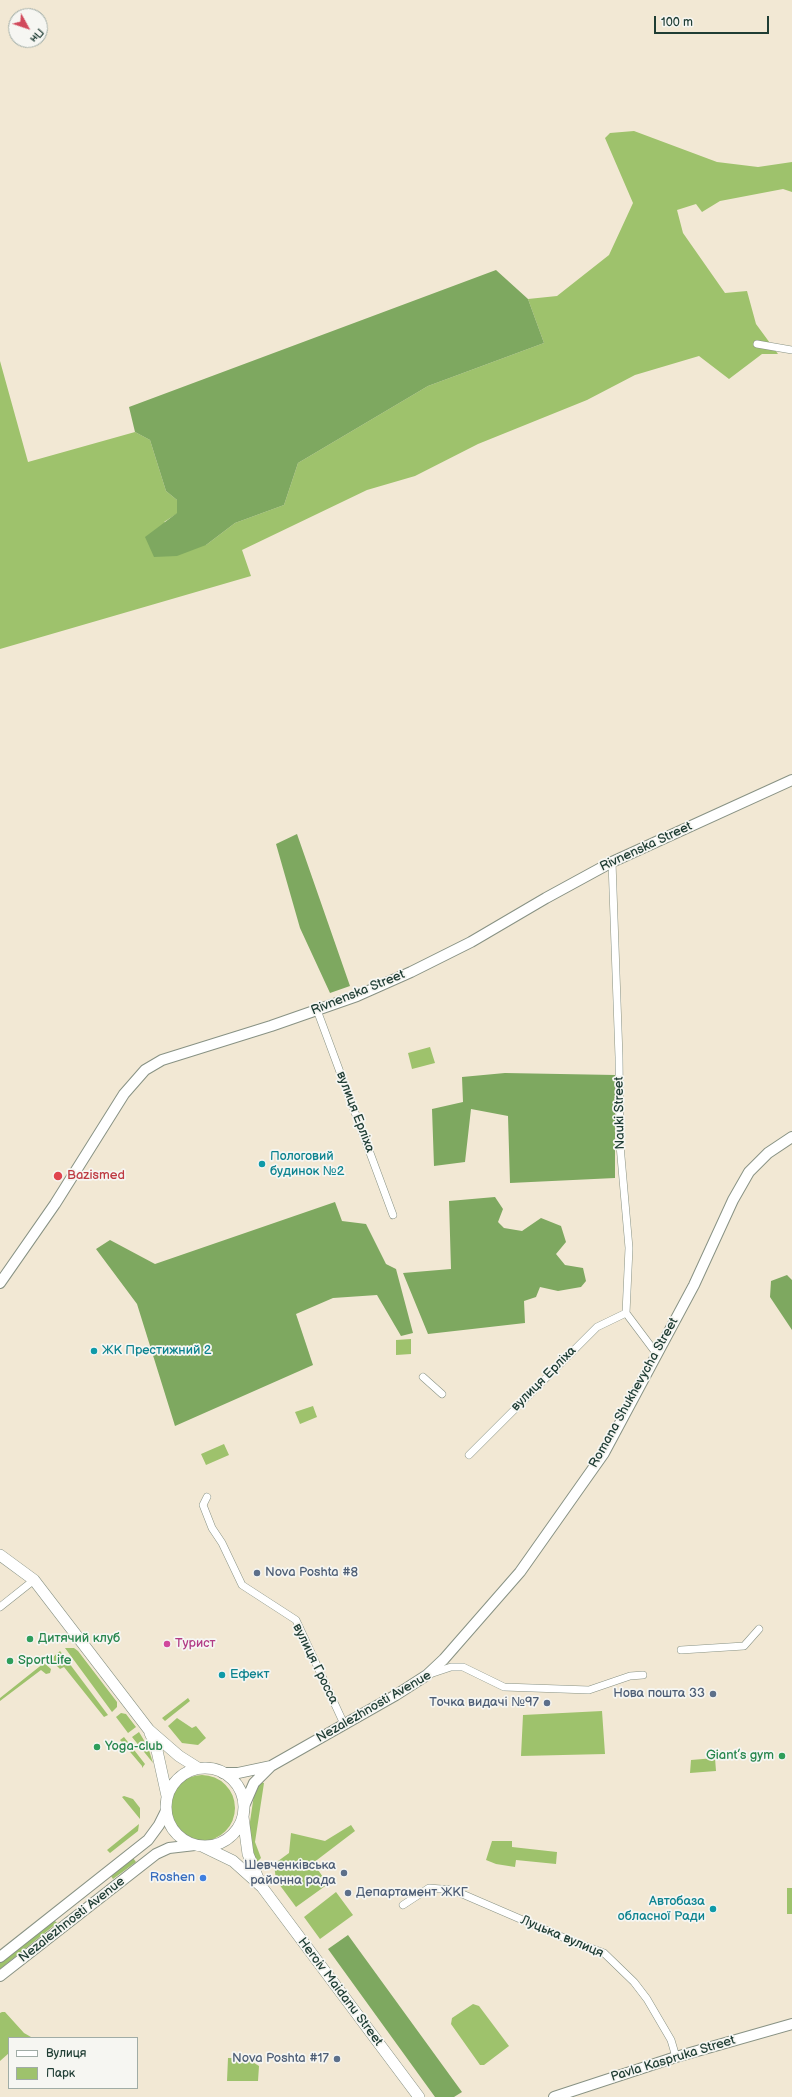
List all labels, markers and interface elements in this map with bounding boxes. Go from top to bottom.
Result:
north arrow [8,8,48,48]
scale bar [656,8,771,34]
text: 100 m [661,15,693,30]
text: Пн [27,26,47,45]
street label: Rivnenska Street [598,819,694,875]
street label: Rivnenska Street [309,967,407,1019]
street label: вулиця Ерліха [332,1069,378,1155]
street label: Nauki Street [612,1076,628,1150]
place label: Пологовий будинок №2 [270,1149,344,1180]
marker: Пологовий будинок №2 [257,1159,267,1169]
place label: Bazismed [67,1168,125,1184]
marker: Bazismed [52,1170,64,1182]
street label: Romana Shukhevycha Street [586,1315,682,1471]
place label: ЖК Престижний 2 [102,1343,212,1359]
street label: вулиця Ерліха [508,1343,580,1415]
marker: ЖК Престижний 2 [89,1346,99,1356]
place label: Nova Poshta #8 [265,1565,358,1581]
marker: Nova Poshta #8 [252,1568,262,1578]
street label: вулиця Гросса [289,1621,341,1707]
place label: Дитячий клуб [38,1631,120,1647]
marker: Дитячий клуб [25,1634,35,1644]
place label: Турист [175,1636,216,1652]
marker: Турист [162,1639,172,1649]
place label: SportLife [18,1653,71,1669]
marker: SportLife [5,1656,15,1666]
place label: Ефект [230,1667,270,1683]
street label: Nezalezhnosti Avenue [314,1668,434,1746]
marker: Ефект [217,1670,227,1680]
place label: Нова пошта 33 [613,1686,705,1702]
marker: Нова пошта 33 [708,1689,718,1699]
place label: Точка видачі №97 [429,1695,539,1711]
marker: Точка видачі №97 [542,1698,552,1708]
place label: Yoga-club [105,1739,163,1755]
marker: Yoga-club [92,1742,102,1752]
place label: Giant’s gym [706,1748,774,1764]
marker: Giant’s gym [777,1751,787,1761]
place label: Шевченківська районна рада [244,1858,336,1889]
marker: Шевченківська районна рада [339,1868,349,1878]
place label: Roshen [150,1870,195,1886]
marker: Roshen [198,1873,208,1883]
street label: Nezalezhnosti Avenue [16,1874,128,1966]
place label: Департамент ЖКГ [356,1885,468,1901]
marker: Департамент ЖКГ [343,1888,353,1898]
place label: Автобаза обласної Ради [618,1894,705,1925]
marker: Автобаза обласної Ради [708,1904,718,1914]
street label: Луцька вулиця [518,1913,606,1961]
street label: Heroiv Maidanu Street [294,1935,386,2049]
street label: Pavla Kaspruka Street [609,2033,737,2085]
legend [8,2037,138,2089]
text: Вулиця [46,2046,86,2061]
place label: Nova Poshta #17 [232,2051,329,2067]
marker: Nova Poshta #17 [332,2054,342,2064]
text: Парк [46,2066,75,2081]

